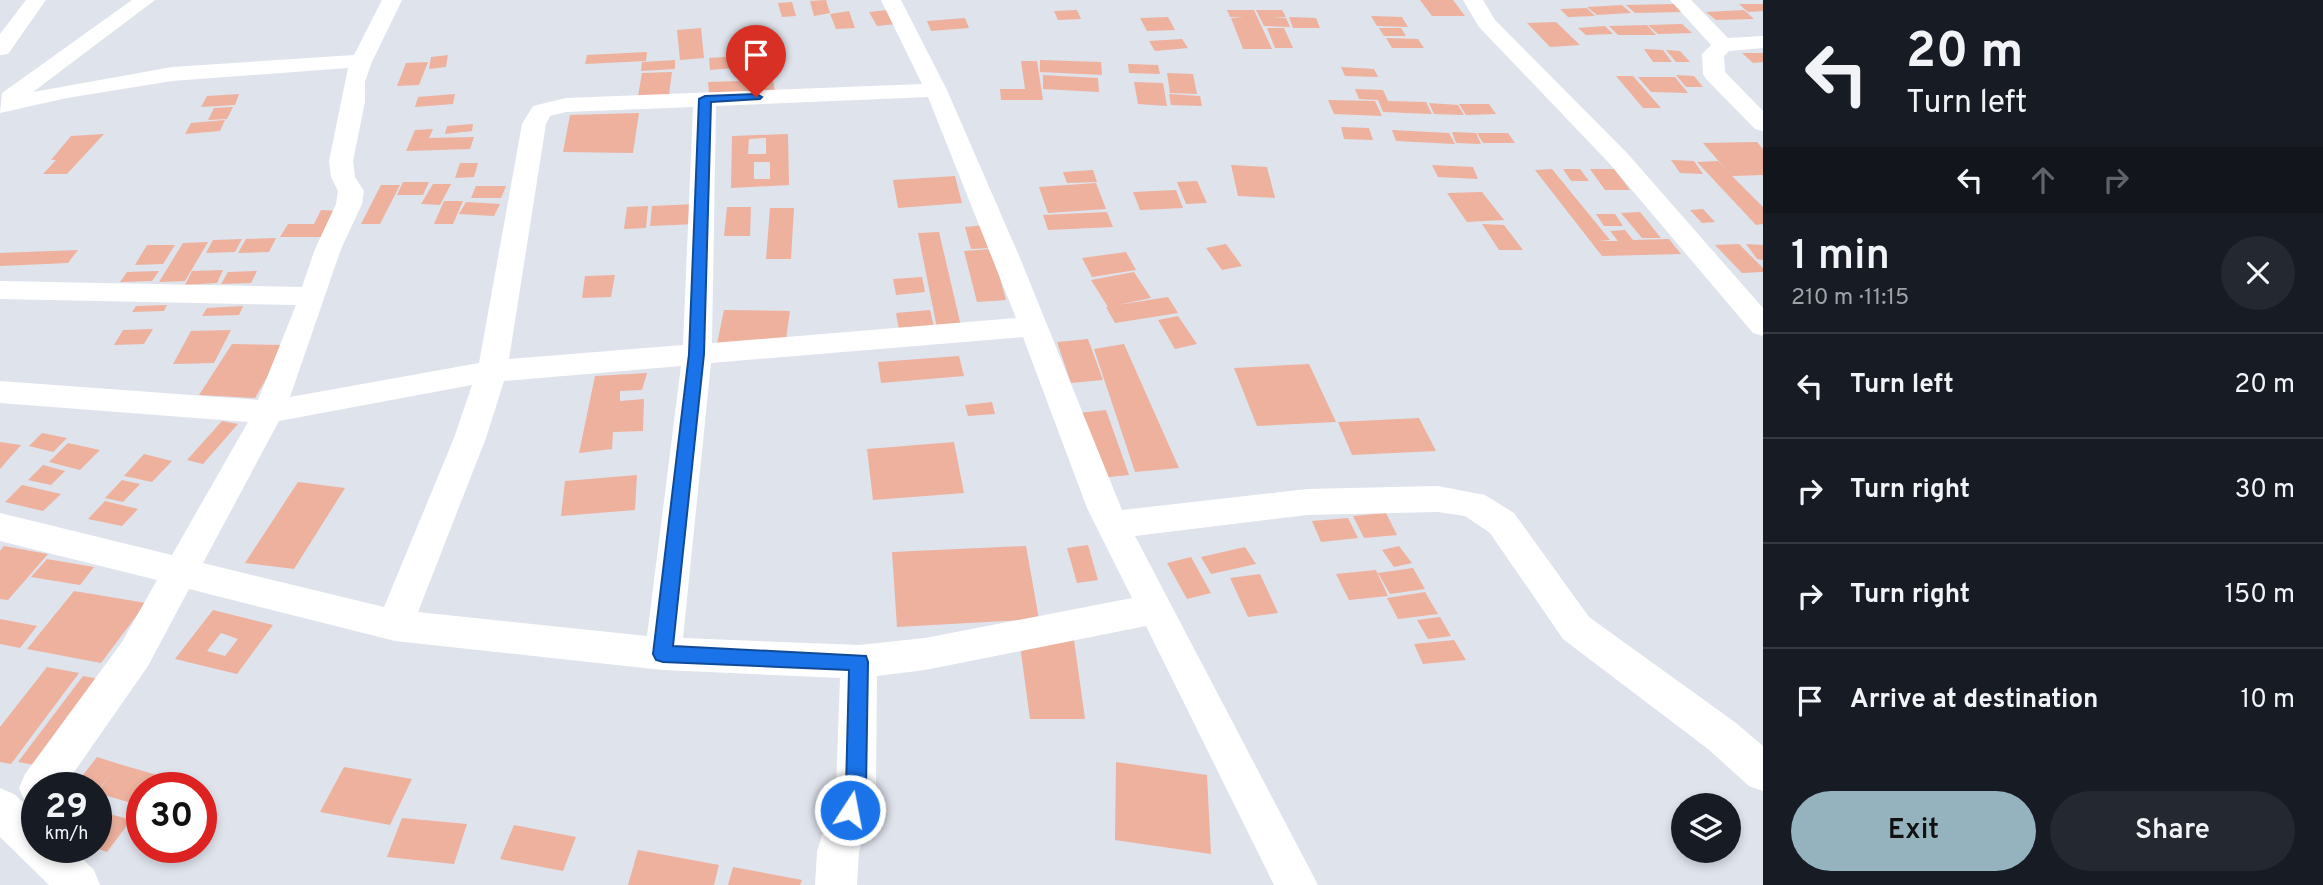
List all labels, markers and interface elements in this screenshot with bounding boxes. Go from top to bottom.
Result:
text: 20 m [1906,23,2023,85]
pin [726,25,786,97]
icon: left [1791,28,1882,119]
icon: arrive [737,36,775,74]
text: Turn left [1906,84,2027,124]
icon: left [1951,161,1989,199]
icon: ahead [2024,161,2062,199]
icon: right [2097,161,2135,199]
text: 1 min [1791,231,1890,284]
button: close [2221,236,2295,310]
text: 210 m · 11:15 [1791,284,1909,313]
icon: left [1791,367,1829,405]
text: Turn left [1850,369,1954,402]
text: 20 m [2234,369,2295,402]
icon: right [1791,472,1829,510]
text: Turn right [1850,474,1970,507]
text: 30 m [2235,474,2295,507]
icon: right [1791,577,1829,615]
text: Turn right [1850,579,1970,612]
text: 150 m [2224,579,2295,612]
icon: arrive [1791,682,1829,720]
text: Arrive at destination [1850,684,2098,717]
text: 10 m [2240,684,2295,717]
speed limit sign: 30 [126,772,217,863]
position arrow [813,773,887,847]
text: 29 [45,786,88,830]
button: Exit [1791,791,2036,871]
button: Share [2050,791,2295,871]
map controls [1671,793,1741,863]
button: layers [1671,793,1741,863]
text: km/h [45,823,88,846]

